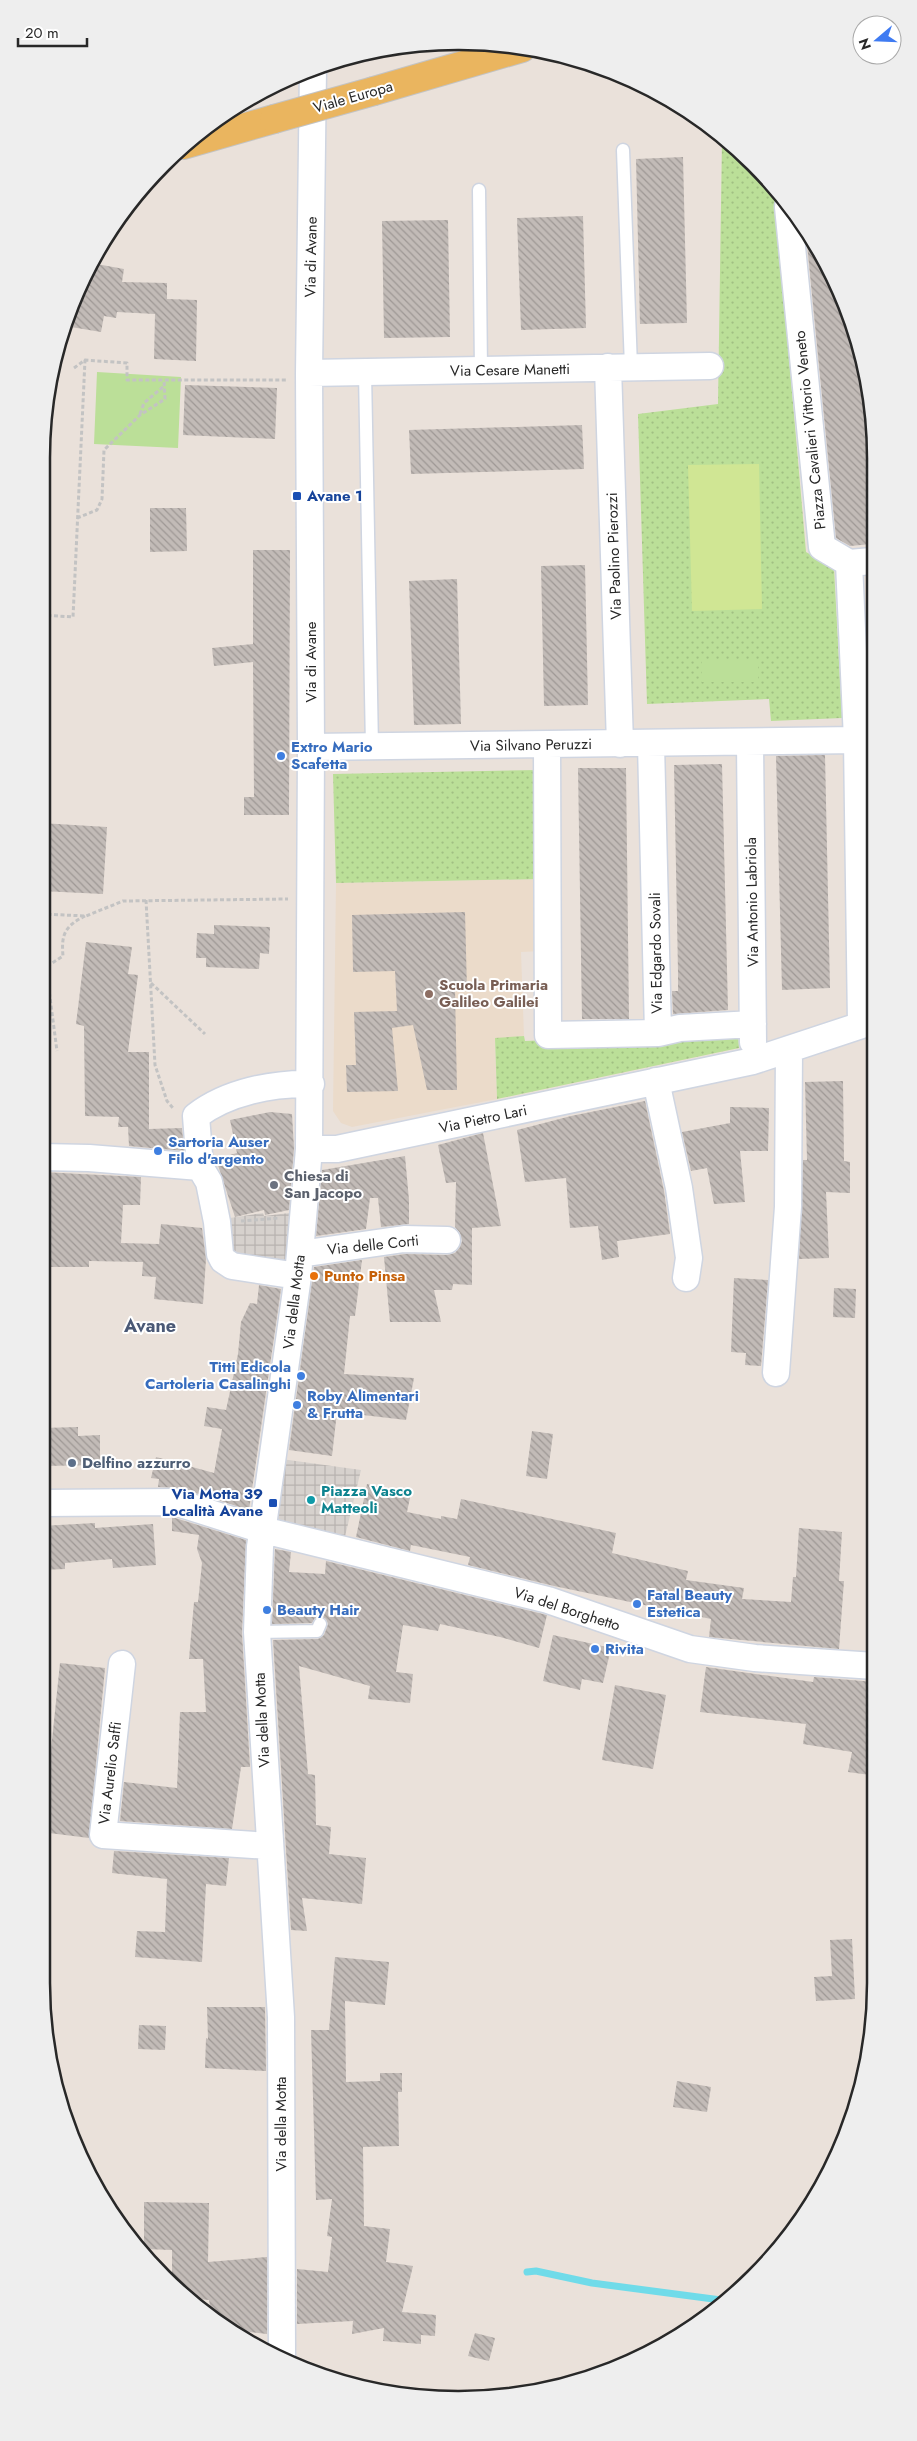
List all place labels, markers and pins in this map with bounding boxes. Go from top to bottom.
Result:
place label: Avane 1 [306,485,363,507]
marker: Avane 1 [291,490,303,502]
place label: Extro Mario Scafetta [291,736,373,775]
marker: Extro Mario Scafetta [275,750,287,762]
place label: Scuola Primaria Galileo Galilei [439,974,548,1013]
marker: Scuola Primaria Galileo Galilei [423,988,435,1000]
place label: Sartoria Auser Filo d'argento [168,1131,270,1170]
marker: Sartoria Auser Filo d'argento [152,1145,164,1157]
place label: Chiesa di San Jacopo [284,1165,362,1204]
marker: Chiesa di San Jacopo [268,1179,280,1191]
place label: Punto Pinsa [324,1265,405,1287]
marker: Punto Pinsa [308,1270,320,1282]
place label: Titti Edicola Cartoleria Casalinghi [145,1356,291,1395]
marker: Titti Edicola Cartoleria Casalinghi [295,1370,307,1382]
place label: Roby Alimentari & Frutta [307,1385,419,1424]
marker: Roby Alimentari & Frutta [291,1399,303,1411]
place label: Delfino azzurro [82,1452,191,1474]
marker: Delfino azzurro [66,1457,78,1469]
place label: Piazza Vasco Matteoli [321,1480,412,1519]
place label: Via Motta 39 Località Avane [162,1483,263,1522]
marker: Piazza Vasco Matteoli [305,1494,317,1506]
marker: Via Motta 39 Località Avane [267,1497,279,1509]
place label: Fatal Beauty Estetica [647,1584,732,1623]
marker: Fatal Beauty Estetica [631,1598,643,1610]
place label: Beauty Hair [277,1599,360,1621]
marker: Beauty Hair [261,1604,273,1616]
place label: Rivita [605,1638,644,1660]
marker: Rivita [589,1643,601,1655]

